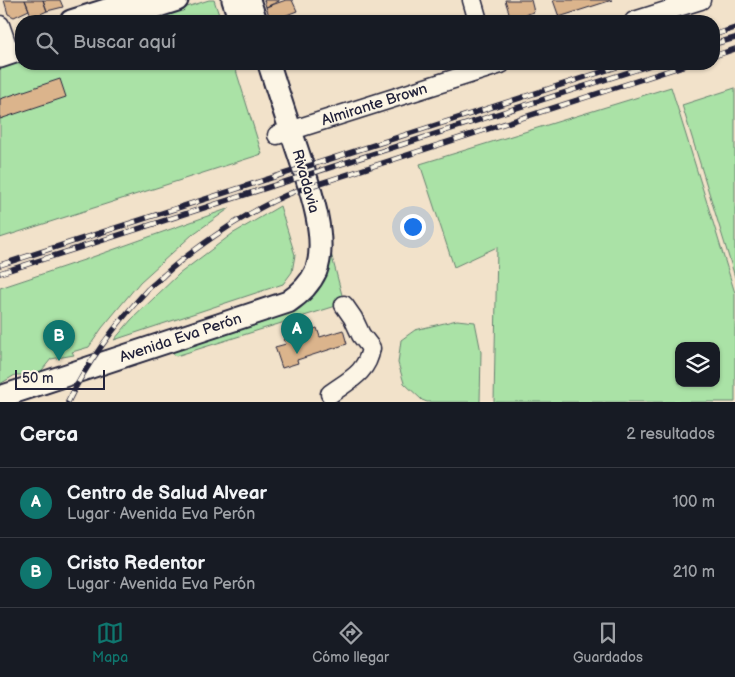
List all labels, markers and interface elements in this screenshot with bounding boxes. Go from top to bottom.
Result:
search box [15,15,720,70]
icon: search [33,29,61,57]
text: Buscar aquí [73,31,176,54]
street label: Almirante Brown [319,79,430,130]
street label: Rivadavia [287,147,324,215]
your location [400,214,426,240]
street label: Avenida Eva Perón [117,309,244,367]
pin: A [281,313,313,354]
pin: B [43,320,75,361]
map controls [675,342,720,387]
button: layers [675,342,720,387]
scale bar [15,367,105,390]
text: 50 m [22,370,54,387]
text: Cerca [20,422,78,447]
text: 2 resultados [626,425,715,444]
text: Centro de Salud Alvear [67,482,267,505]
text: A [31,493,41,512]
text: 100 m [672,493,715,512]
text: Lugar · Avenida Eva Perón [67,505,255,524]
text: Cristo Redentor [67,552,205,575]
text: B [30,563,42,582]
text: 210 m [673,563,715,582]
text: Lugar · Avenida Eva Perón [67,575,255,594]
tab: Mapa [92,619,128,666]
tab: Cómo llegar [312,619,389,666]
tab: Guardados [573,619,643,666]

